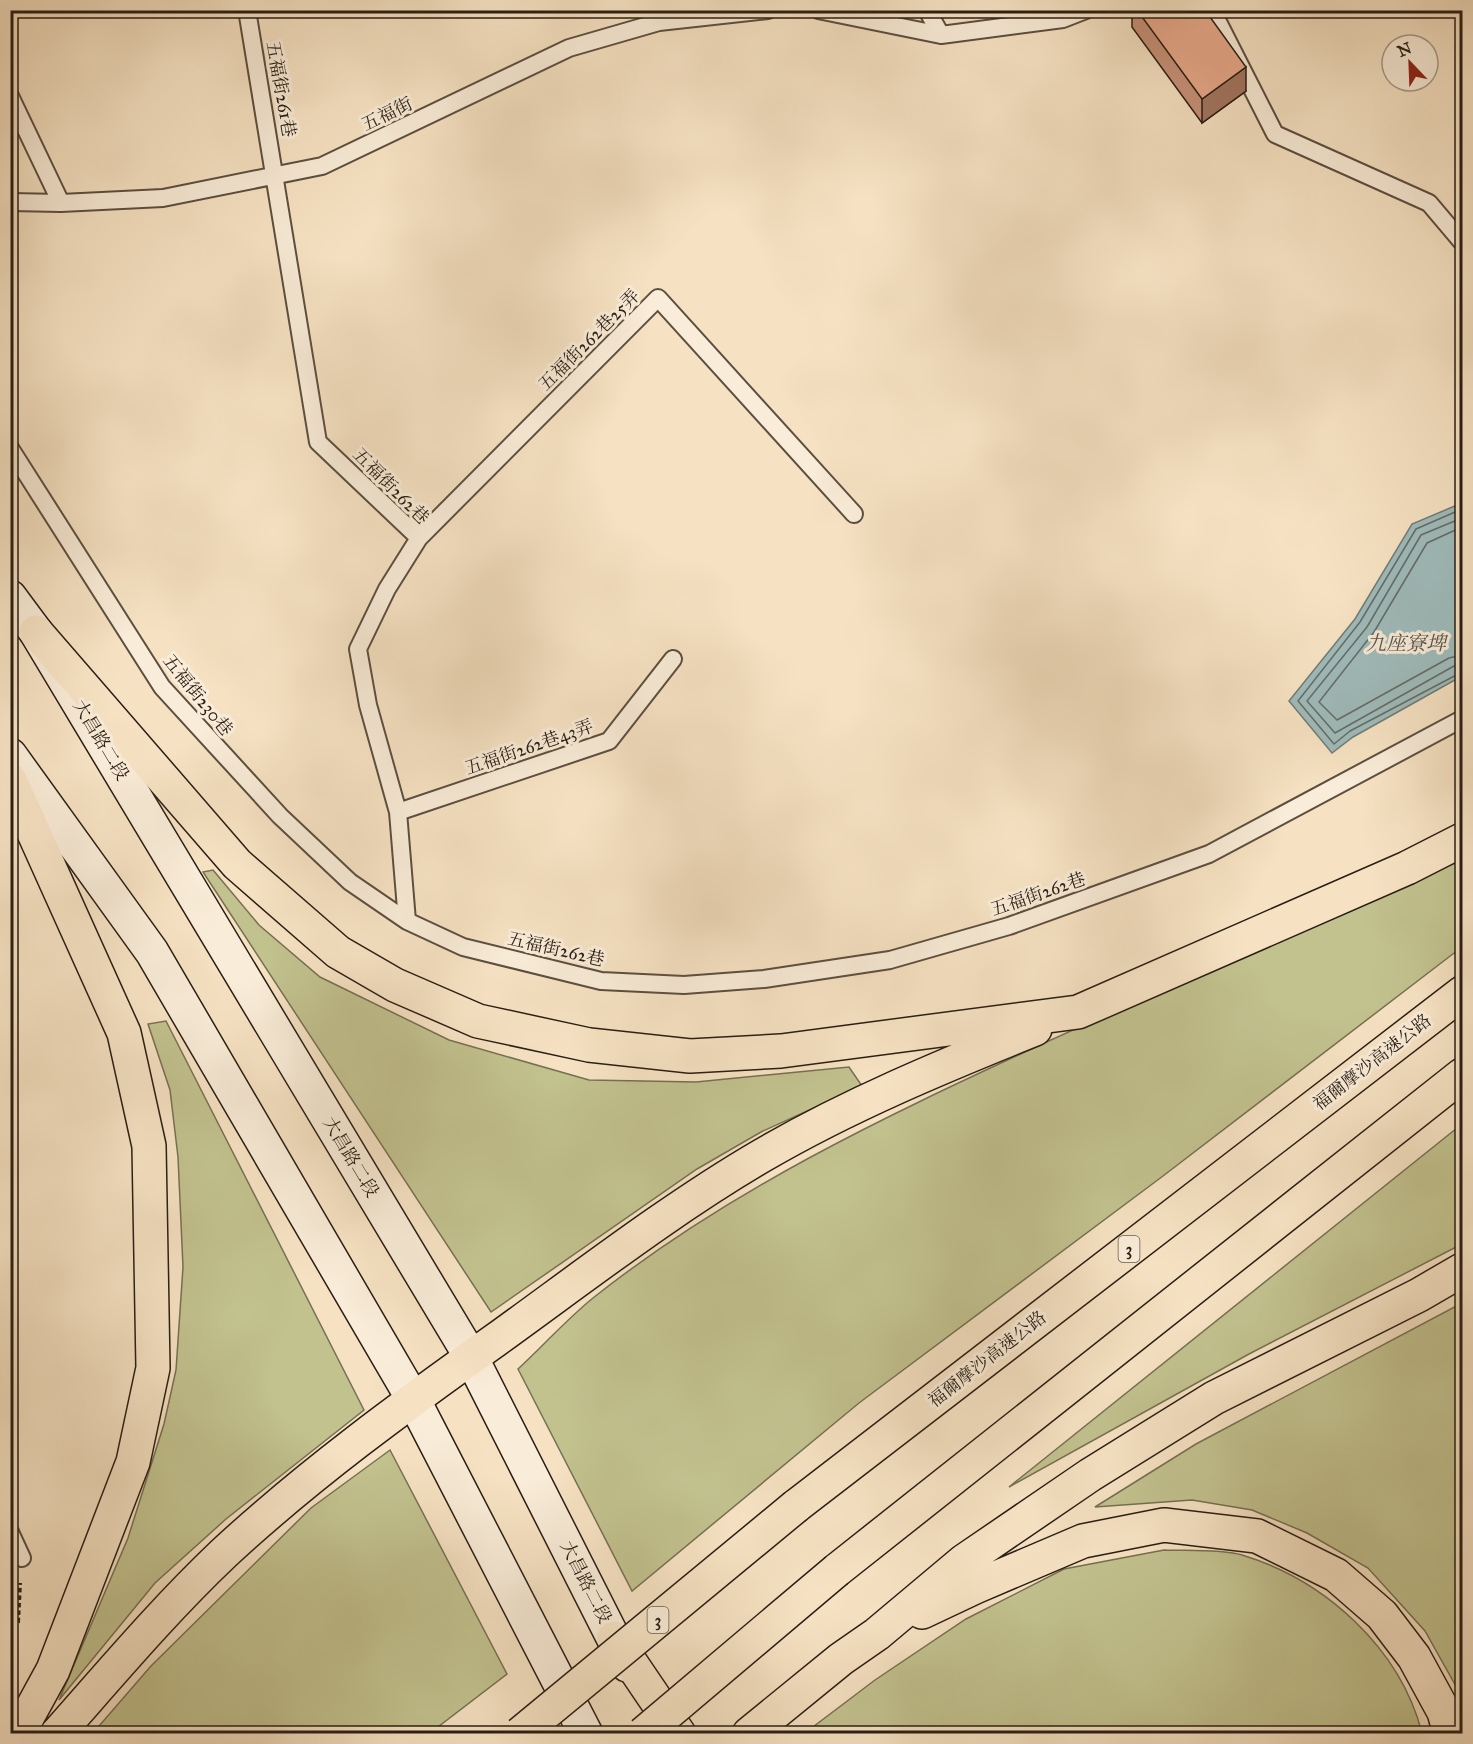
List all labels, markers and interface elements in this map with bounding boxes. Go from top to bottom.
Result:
north arrow [1380,33,1440,93]
text: N [1394,38,1415,61]
street label: 五福街261巷 [262,39,300,139]
street label: 五福街 [358,92,416,136]
street label: 五福街262巷25弄 [534,285,644,395]
street label: 五福街262巷 [348,443,434,529]
water label: 九座寮埤 [1366,631,1449,655]
street label: 五福街230巷 [158,650,238,740]
street label: 大昌路二段 [68,696,134,784]
street label: 五福街262巷43弄 [462,715,596,779]
street label: 五福街262巷 [988,867,1088,921]
street label: 五福街262巷 [505,927,607,971]
street label: 福爾摩沙高速公路 [1308,1009,1436,1115]
street label: 大昌路二段 [318,1113,384,1201]
road number: 3 [1118,1236,1140,1262]
street label: 福爾摩沙高速公路 [923,1306,1051,1412]
street label: 大昌路二段 [556,1537,616,1627]
road number: 3 [648,1607,668,1633]

